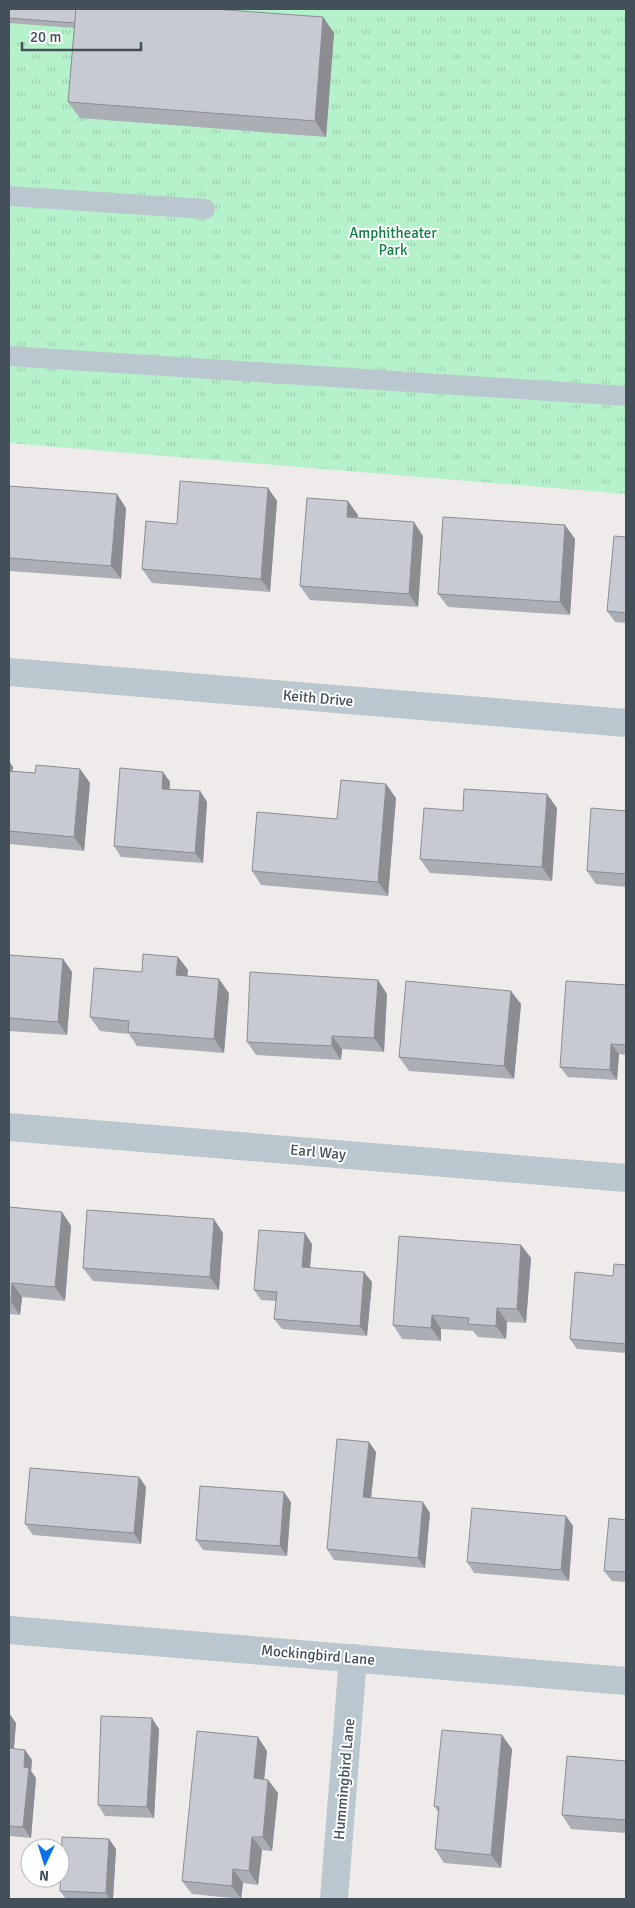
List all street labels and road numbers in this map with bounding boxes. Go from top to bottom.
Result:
street label: Keith Drive [282,686,354,710]
street label: Earl Way [289,1141,347,1163]
street label: Mockingbird Lane [260,1641,376,1669]
street label: Hummingbird Lane [330,1717,358,1841]

